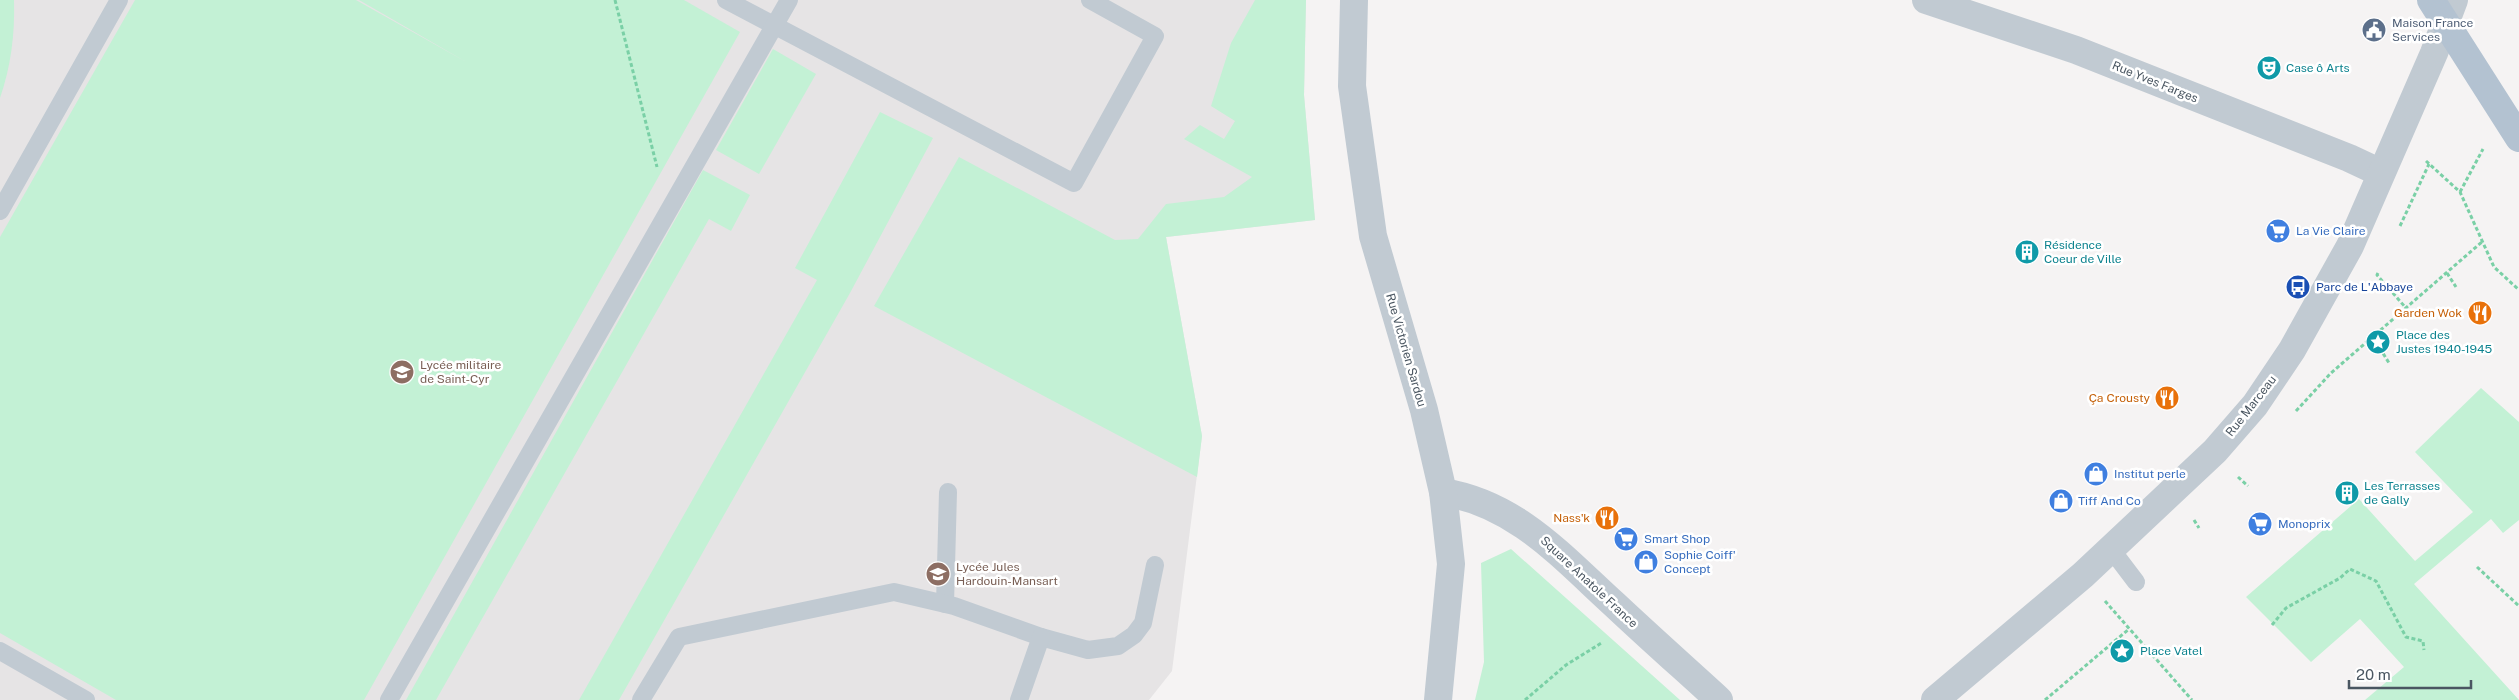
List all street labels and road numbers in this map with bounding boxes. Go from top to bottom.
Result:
street label: Rue Yves Farges [2110,58,2200,106]
street label: Rue Victorien Sardou [1383,292,1429,408]
street label: Rue Marceau [2223,373,2279,439]
street label: Square Anatole France [1538,533,1641,631]

